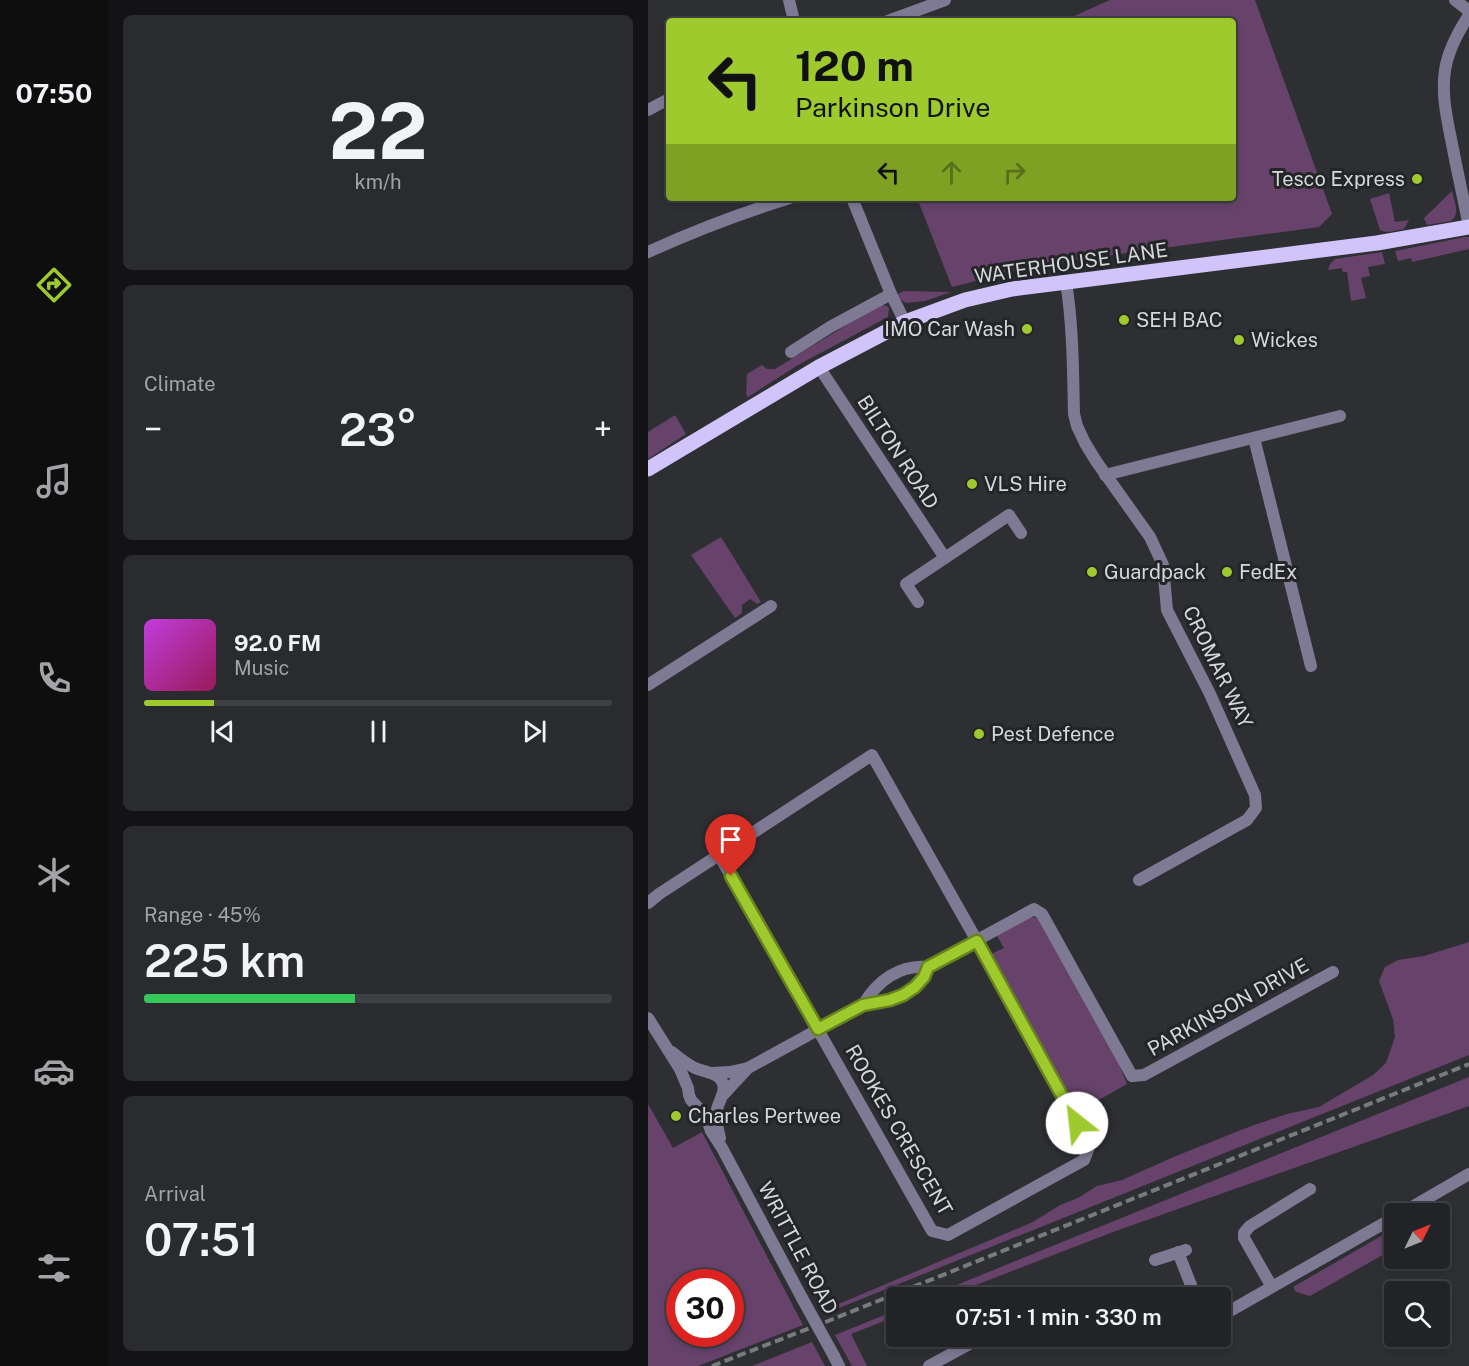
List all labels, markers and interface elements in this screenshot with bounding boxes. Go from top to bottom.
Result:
text: 120 m [795,41,914,90]
icon: left [696,42,774,120]
text: 07:50 [16,77,92,109]
text: 22 [328,85,428,177]
text: Parkinson Drive [795,91,991,123]
icon: left [872,156,905,189]
icon: ahead [935,156,968,189]
icon: right [998,156,1031,189]
place label: Tesco Express [1272,167,1405,191]
text: km/h [354,170,402,194]
marker: Tesco Express [1410,172,1424,186]
street label: WATERHOUSE LANE [973,238,1169,288]
icon: directions [33,264,75,306]
place label: SEH BAC [1136,308,1223,332]
marker: SEH BAC [1117,313,1131,327]
place label: IMO Car Wash [884,317,1015,341]
marker: IMO Car Wash [1020,322,1034,336]
place label: Wickes [1251,328,1318,352]
marker: Wickes [1232,333,1246,347]
text: Climate [144,372,216,396]
street label: BILTON ROAD [852,391,944,513]
text: 23° [339,403,417,456]
text: − [144,410,162,448]
text: + [594,410,612,448]
icon: music [33,460,75,502]
place label: VLS Hire [984,472,1067,496]
marker: VLS Hire [965,477,979,491]
place label: Guardpack [1104,560,1206,584]
place label: FedEx [1239,560,1297,584]
marker: Guardpack [1085,565,1099,579]
marker: FedEx [1220,565,1234,579]
street label: CROMAR WAY [1178,602,1258,732]
text: 92.0 FM [234,630,321,656]
text: Music [234,656,289,680]
icon: phone [33,657,75,699]
icon: previous [206,715,239,748]
icon: pause [362,715,395,748]
icon: next [518,715,551,748]
place label: Pest Defence [991,722,1115,746]
marker: Pest Defence [972,727,986,741]
pin [705,814,756,876]
icon: arrive [714,823,747,856]
icon: climate [33,854,75,896]
text: Range · 45% [144,903,261,927]
text: 225 km [144,934,305,987]
street label: PARKINSON DRIVE [1143,953,1313,1061]
street label: ROOKES CRESCENT [840,1040,958,1220]
icon: car [33,1050,75,1092]
position arrow [1045,1091,1109,1155]
place label: Charles Pertwee [688,1104,841,1128]
marker: Charles Pertwee [669,1109,683,1123]
street label: WRITTLE ROAD [753,1178,843,1318]
text: Arrival [144,1182,206,1206]
north arrow [1384,1203,1450,1269]
map controls [1384,1203,1450,1347]
text: 07:51 [144,1213,259,1266]
icon: filters [33,1247,75,1289]
speed limit sign: 30 [666,1269,744,1347]
button: search [1384,1281,1450,1347]
text: 07:51 · 1 min · 330 m [955,1304,1162,1330]

